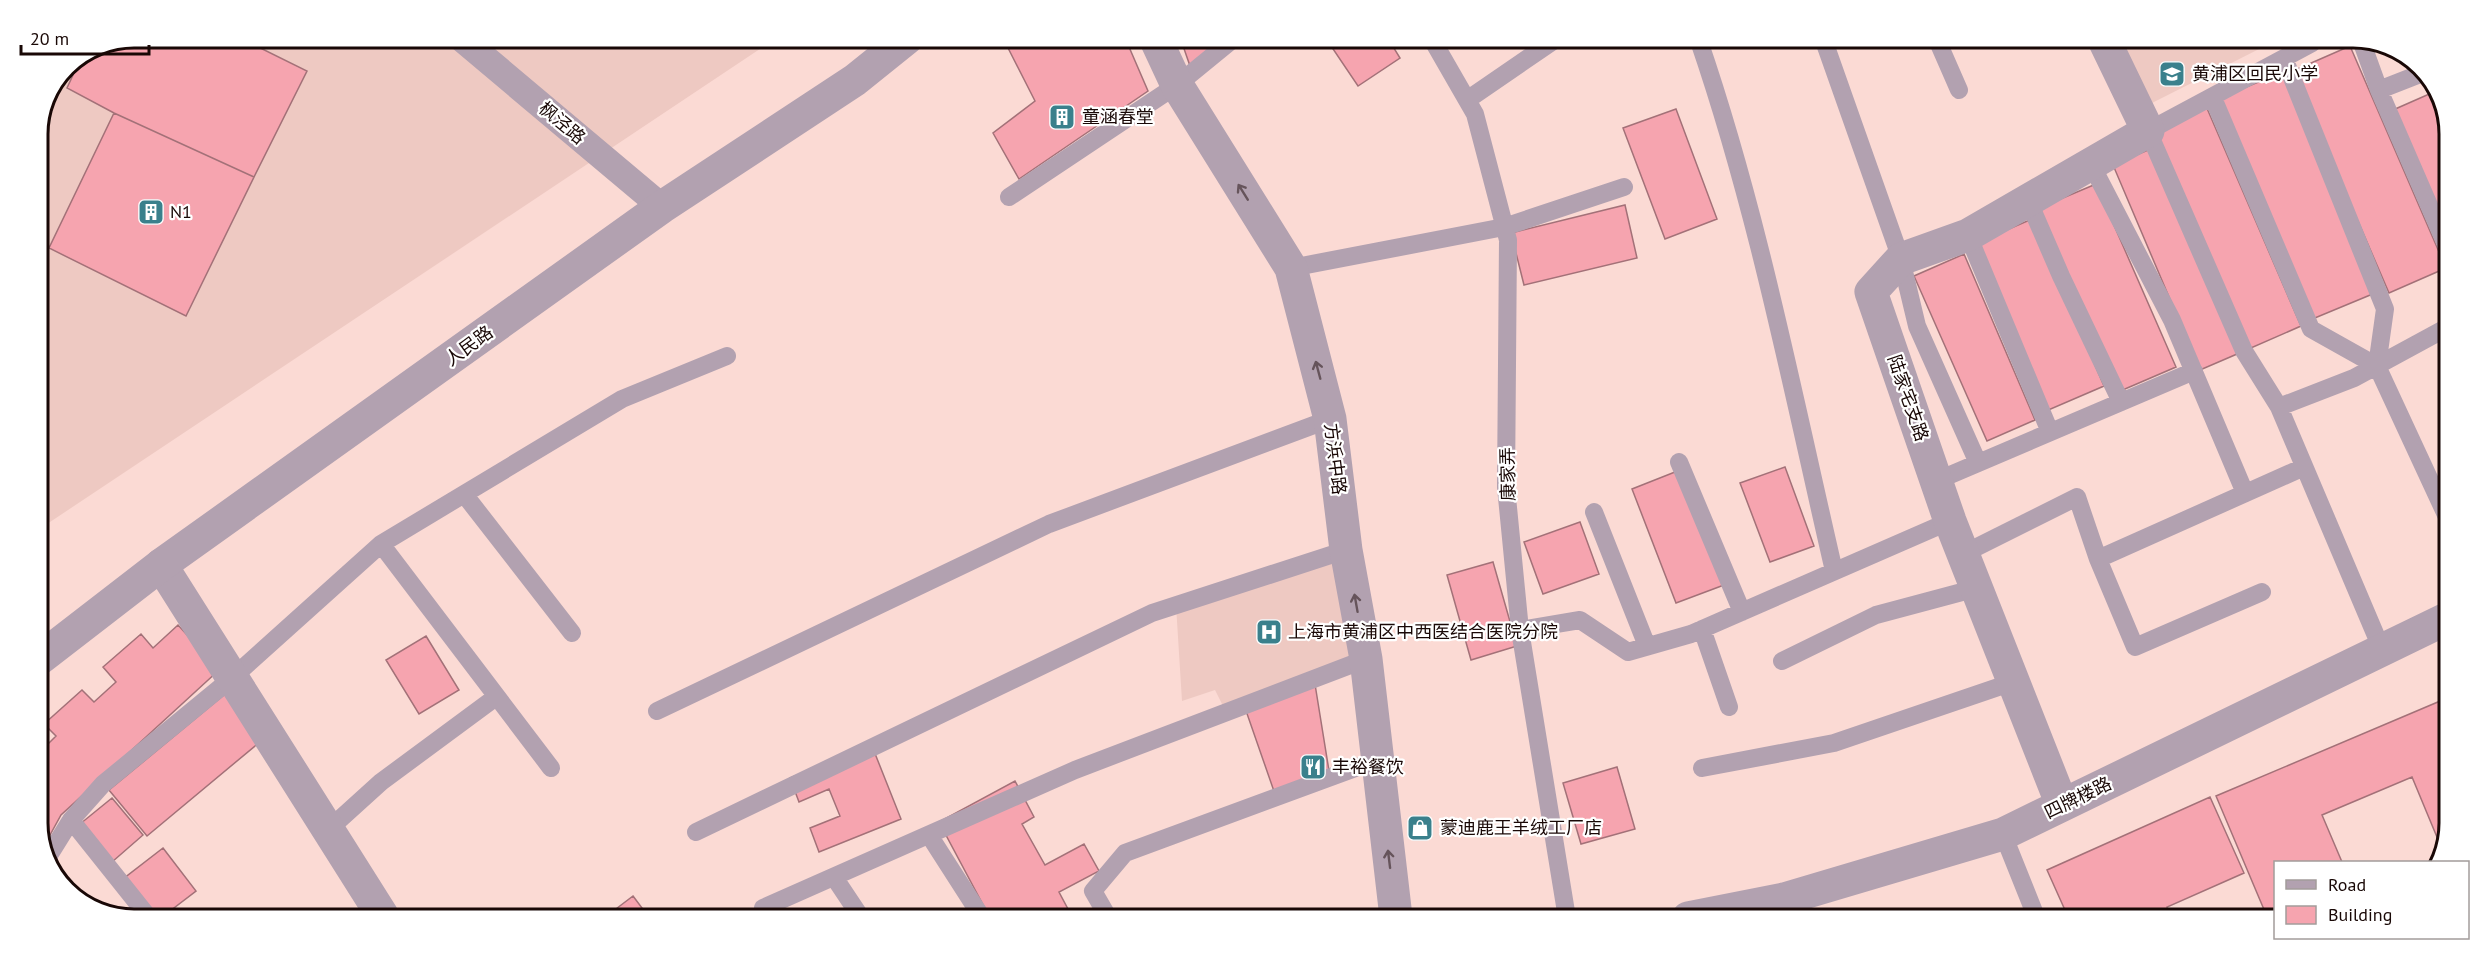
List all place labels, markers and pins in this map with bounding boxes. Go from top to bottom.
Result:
school or university icon: 黄浦区回民小学 [2157,59,2187,89]
place label: 黄浦区回民小学 [2192,62,2318,85]
building icon: 童涵春堂 [1047,102,1077,132]
place label: 童涵春堂 [1082,105,1154,128]
building icon: N1 [136,197,166,227]
place label: N1 [170,200,192,223]
hospital icon: 上海市黄浦区中西医结合医院分院 [1254,617,1284,647]
place label: 上海市黄浦区中西医结合医院分院 [1288,620,1558,643]
restaurant icon: 丰裕餐饮 [1298,752,1328,782]
place label: 丰裕餐饮 [1332,755,1404,778]
shop icon: 蒙迪鹿王羊绒工厂店 [1405,813,1435,843]
place label: 蒙迪鹿王羊绒工厂店 [1440,816,1602,839]

